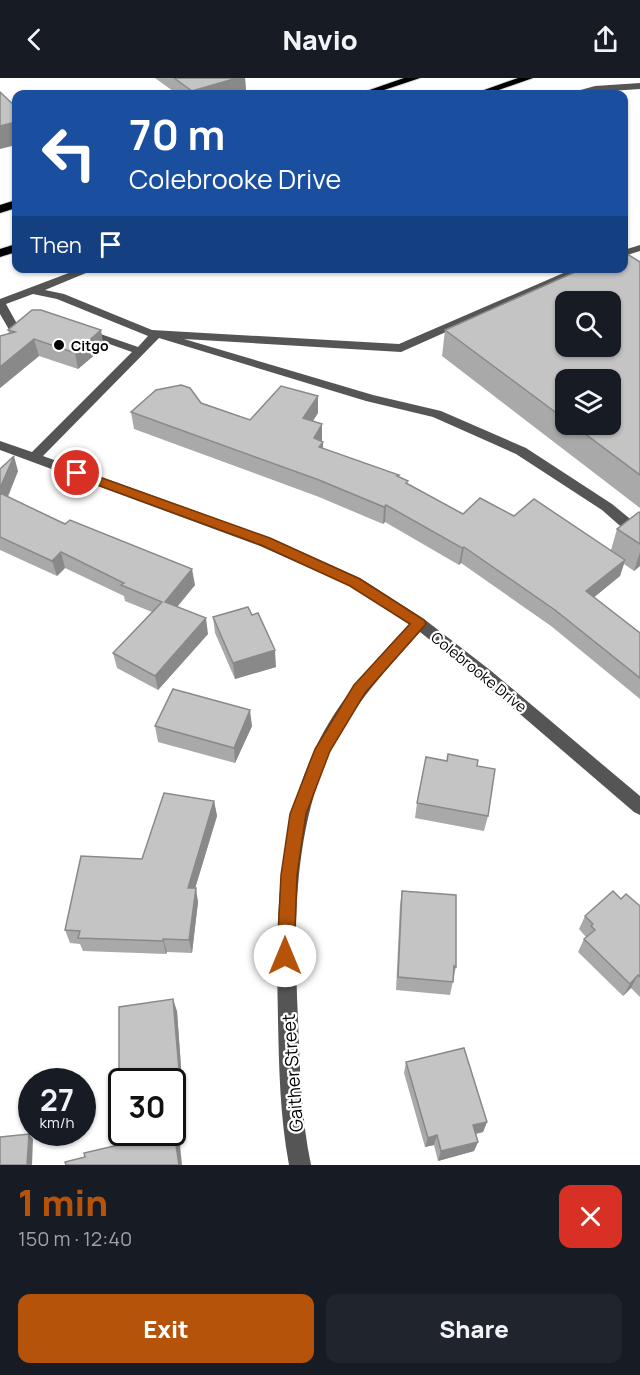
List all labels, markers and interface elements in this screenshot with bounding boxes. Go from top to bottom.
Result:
text: Navio [282,21,358,58]
icon: back [18,23,51,56]
icon: share [589,23,622,56]
text: 70 m [129,105,225,163]
icon: left [30,114,108,192]
text: Colebrooke Drive [129,160,341,197]
icon: arrive [94,228,127,261]
text: Then [30,230,82,260]
map controls [555,291,621,435]
button: search [555,291,621,357]
place label: Citgo [71,336,109,355]
marker: Citgo [52,338,66,352]
button: layers [555,369,621,435]
pin [51,447,102,498]
icon: arrive [60,456,93,489]
street label: Colebrooke Drive [427,627,532,717]
position arrow [253,924,317,988]
street label: Gaither Street [276,1013,308,1133]
speed limit sign: 30 [108,1068,186,1146]
text: 27 [40,1079,74,1120]
text: km/h [40,1112,74,1133]
text: 1 min [18,1178,108,1227]
button: close [559,1185,622,1248]
text: 150 m · 12:40 [18,1225,132,1252]
button: Exit [18,1294,314,1363]
button: Share [326,1294,622,1363]

